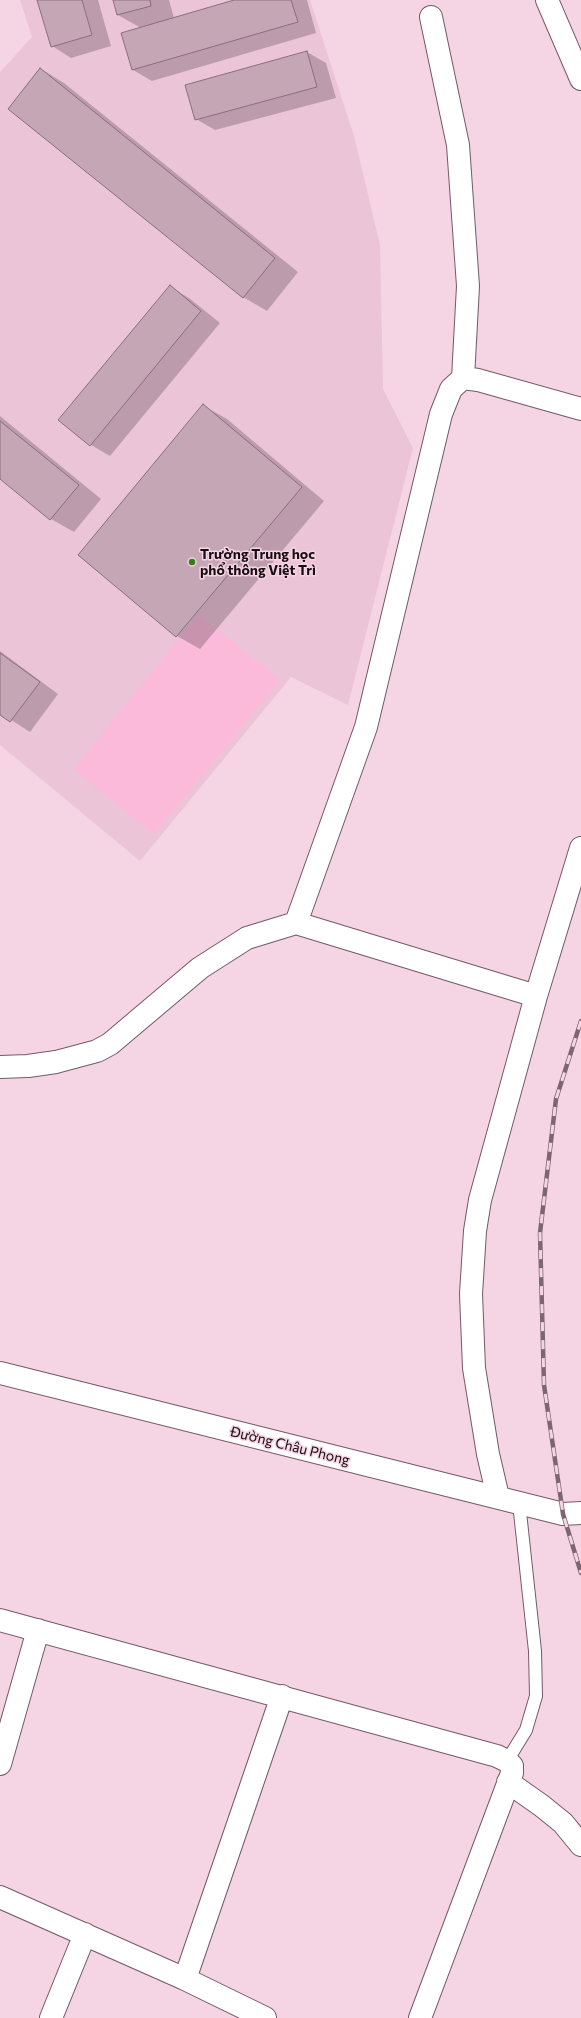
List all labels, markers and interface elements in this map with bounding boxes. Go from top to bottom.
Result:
place label: Trường Trung học phổ thông Việt Trì [200,546,316,578]
marker: Trường Trung học phổ thông Việt Trì [187,557,197,567]
street label: Đường Châu Phong [229,1423,351,1469]

